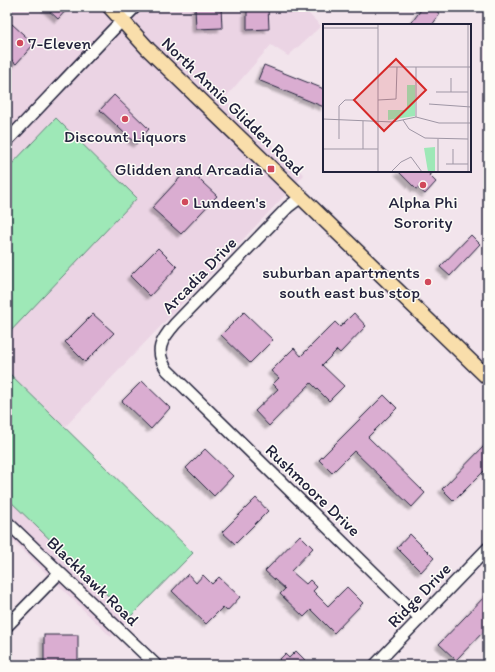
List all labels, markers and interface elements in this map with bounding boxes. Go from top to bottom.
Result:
inset map [323,24,471,172]
place label: 7-Eleven [28,33,91,53]
street label: North Annie Glidden Road [158,33,309,180]
marker: 7-Eleven [15,38,25,48]
marker: Discount Liquors [120,114,130,124]
place label: Discount Liquors [64,126,186,146]
place label: Glidden and Arcadia [115,159,263,179]
marker: Glidden and Arcadia [266,164,276,174]
marker: Alpha Phi Sorority [418,180,428,190]
place label: Lundeen's [193,192,266,212]
place label: Alpha Phi Sorority [388,192,458,232]
marker: Lundeen's [180,197,190,207]
street label: Arcadia Drive [157,233,241,317]
place label: suburban apartments south east bus stop [262,262,420,302]
marker: suburban apartments south east bus stop [423,277,433,287]
street label: Rushmoore Drive [261,440,365,540]
street label: Blackhawk Road [43,532,144,630]
street label: Ridge Drive [383,558,455,632]

